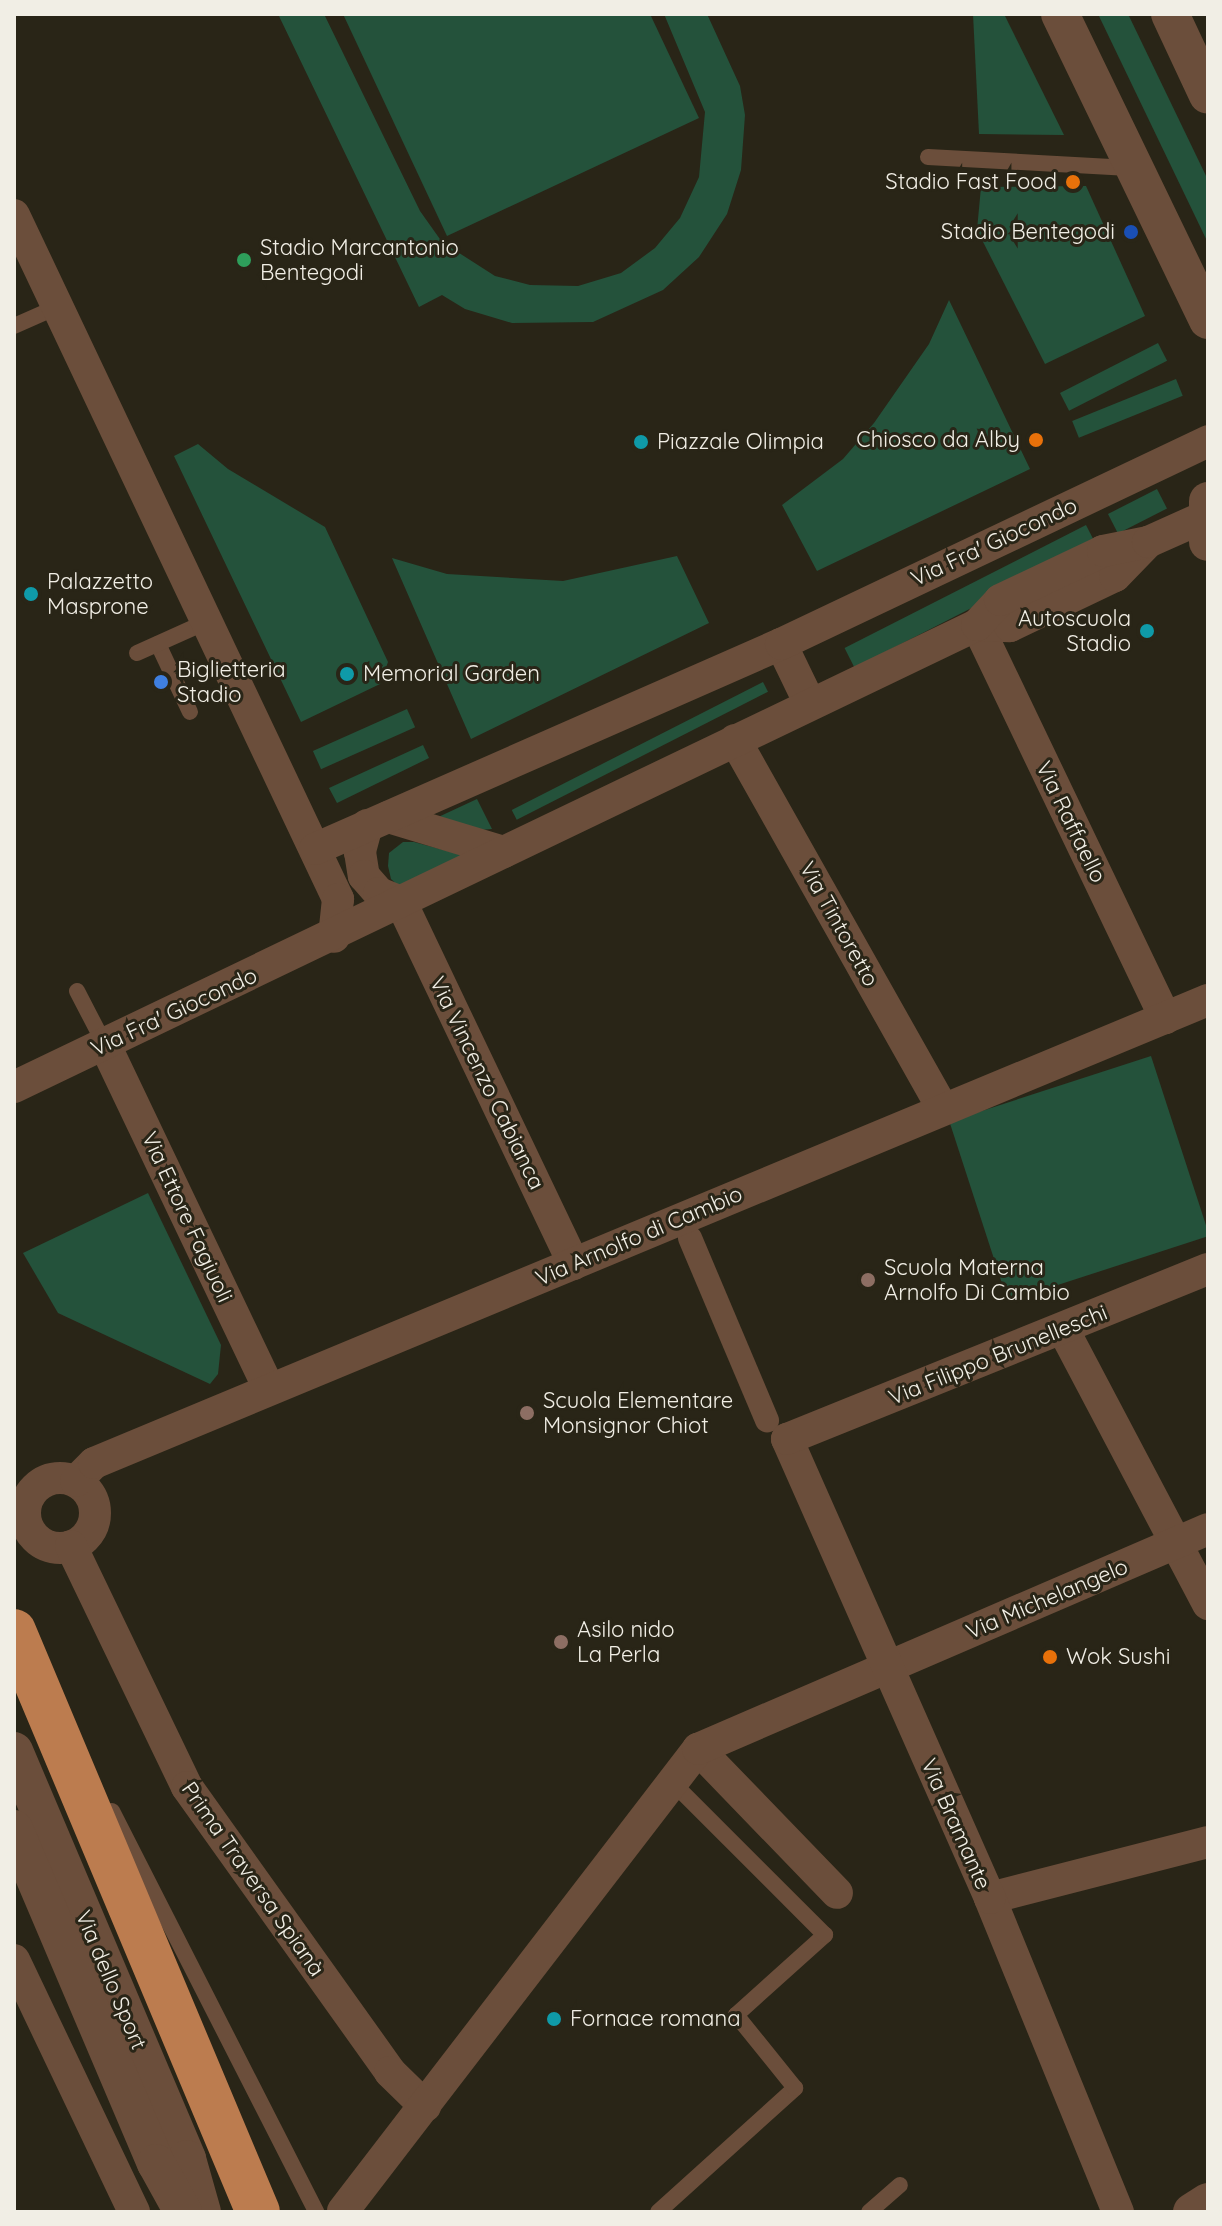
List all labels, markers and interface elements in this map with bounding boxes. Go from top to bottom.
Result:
place label: Stadio Fast Food [885,169,1057,195]
marker: Stadio Fast Food [1064,173,1082,191]
place label: Stadio Bentegodi [941,219,1115,245]
marker: Stadio Bentegodi [1122,223,1140,241]
place label: Stadio Marcantonio Bentegodi [260,234,459,286]
marker: Stadio Marcantonio Bentegodi [235,251,253,269]
place label: Chiosco da Alby [856,427,1020,453]
place label: Piazzale Olimpia [657,429,824,455]
marker: Chiosco da Alby [1027,431,1045,449]
marker: Piazzale Olimpia [632,433,650,451]
street label: Via Fra' Giocondo [907,492,1081,592]
place label: Palazzetto Masprone [47,568,153,620]
marker: Palazzetto Masprone [22,585,40,603]
place label: Autoscuola Stadio [1018,605,1131,656]
marker: Autoscuola Stadio [1138,622,1156,640]
place label: Biglietteria Stadio [177,656,286,708]
place label: Memorial Garden [363,661,540,687]
marker: Memorial Garden [338,665,356,683]
marker: Biglietteria Stadio [152,673,170,691]
street label: Via Raffaello [1030,757,1112,887]
street label: Via Tintoretto [794,857,884,991]
street label: Via Fra' Giocondo [87,962,261,1062]
street label: Via Vincenzo Cabianca [424,972,550,1194]
street label: Via Ettore Fagiuoli [136,1128,238,1306]
street label: Via Arnolfo di Cambio [532,1180,746,1292]
place label: Scuola Materna Arnolfo Di Cambio [884,1254,1070,1306]
marker: Scuola Materna Arnolfo Di Cambio [859,1271,877,1289]
street label: Via Filippo Brunelleschi [885,1299,1111,1411]
place label: Scuola Elementare Monsignor Chiot [543,1387,733,1438]
marker: Scuola Elementare Monsignor Chiot [518,1404,536,1422]
street label: Via Michelangelo [962,1553,1132,1645]
place label: Asilo nido La Perla [577,1616,674,1668]
marker: Asilo nido La Perla [552,1633,570,1651]
place label: Wok Sushi [1066,1644,1170,1670]
marker: Wok Sushi [1041,1648,1059,1666]
street label: Via Bramante [915,1754,997,1894]
street label: Prima Traversa Spianà [176,1777,330,1981]
street label: Via dello Sport [70,1906,152,2054]
place label: Fornace romana [570,2006,740,2032]
marker: Fornace romana [545,2010,563,2028]

